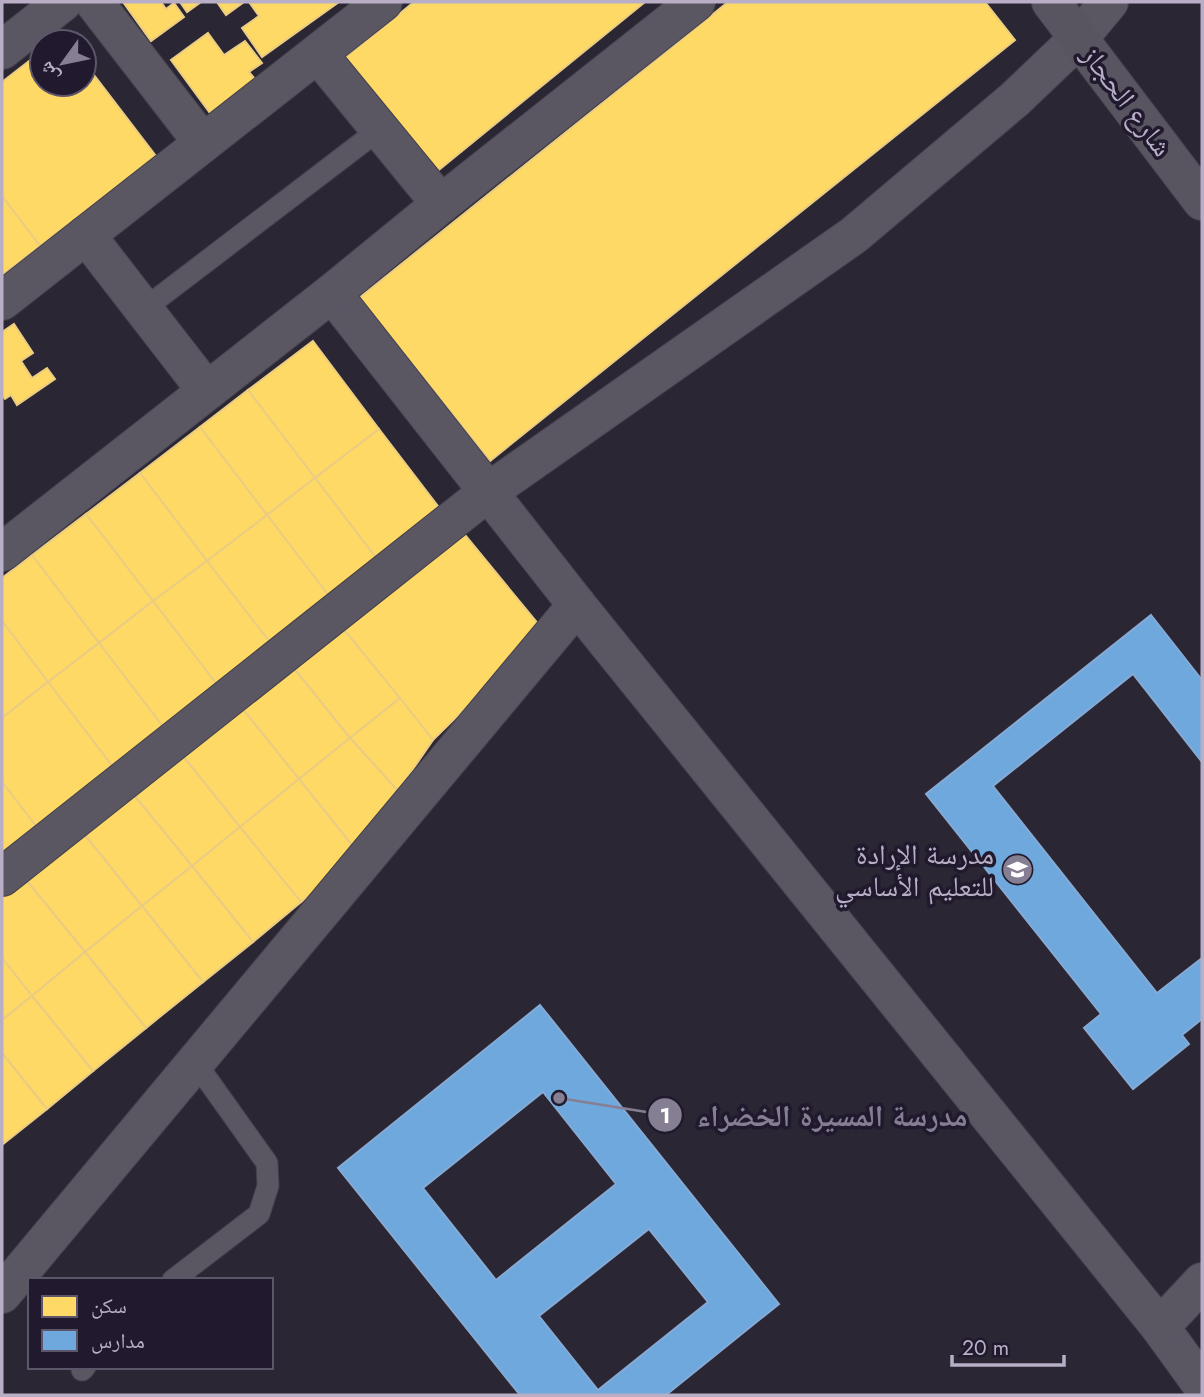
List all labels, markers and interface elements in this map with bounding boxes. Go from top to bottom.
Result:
north arrow [28,28,98,98]
street label: شارع الحجاز [1071,36,1182,165]
text: ش [32,56,66,88]
place label: مدرسة الإرادة للتعليم الأساسي [835,834,994,909]
school or university icon: مدرسة الإرادة للتعليم الأساسي [1000,853,1034,887]
callout: مدرسة المسيرة الخضراء [648,1090,982,1141]
text: مدرسة المسيرة الخضراء [697,1094,967,1137]
text: 1 [660,1101,670,1131]
legend [28,1278,273,1369]
text: سكن [91,1291,127,1321]
scale bar [952,1324,1064,1368]
text: مدارس [91,1326,145,1356]
text: 20 m [962,1333,1009,1363]

